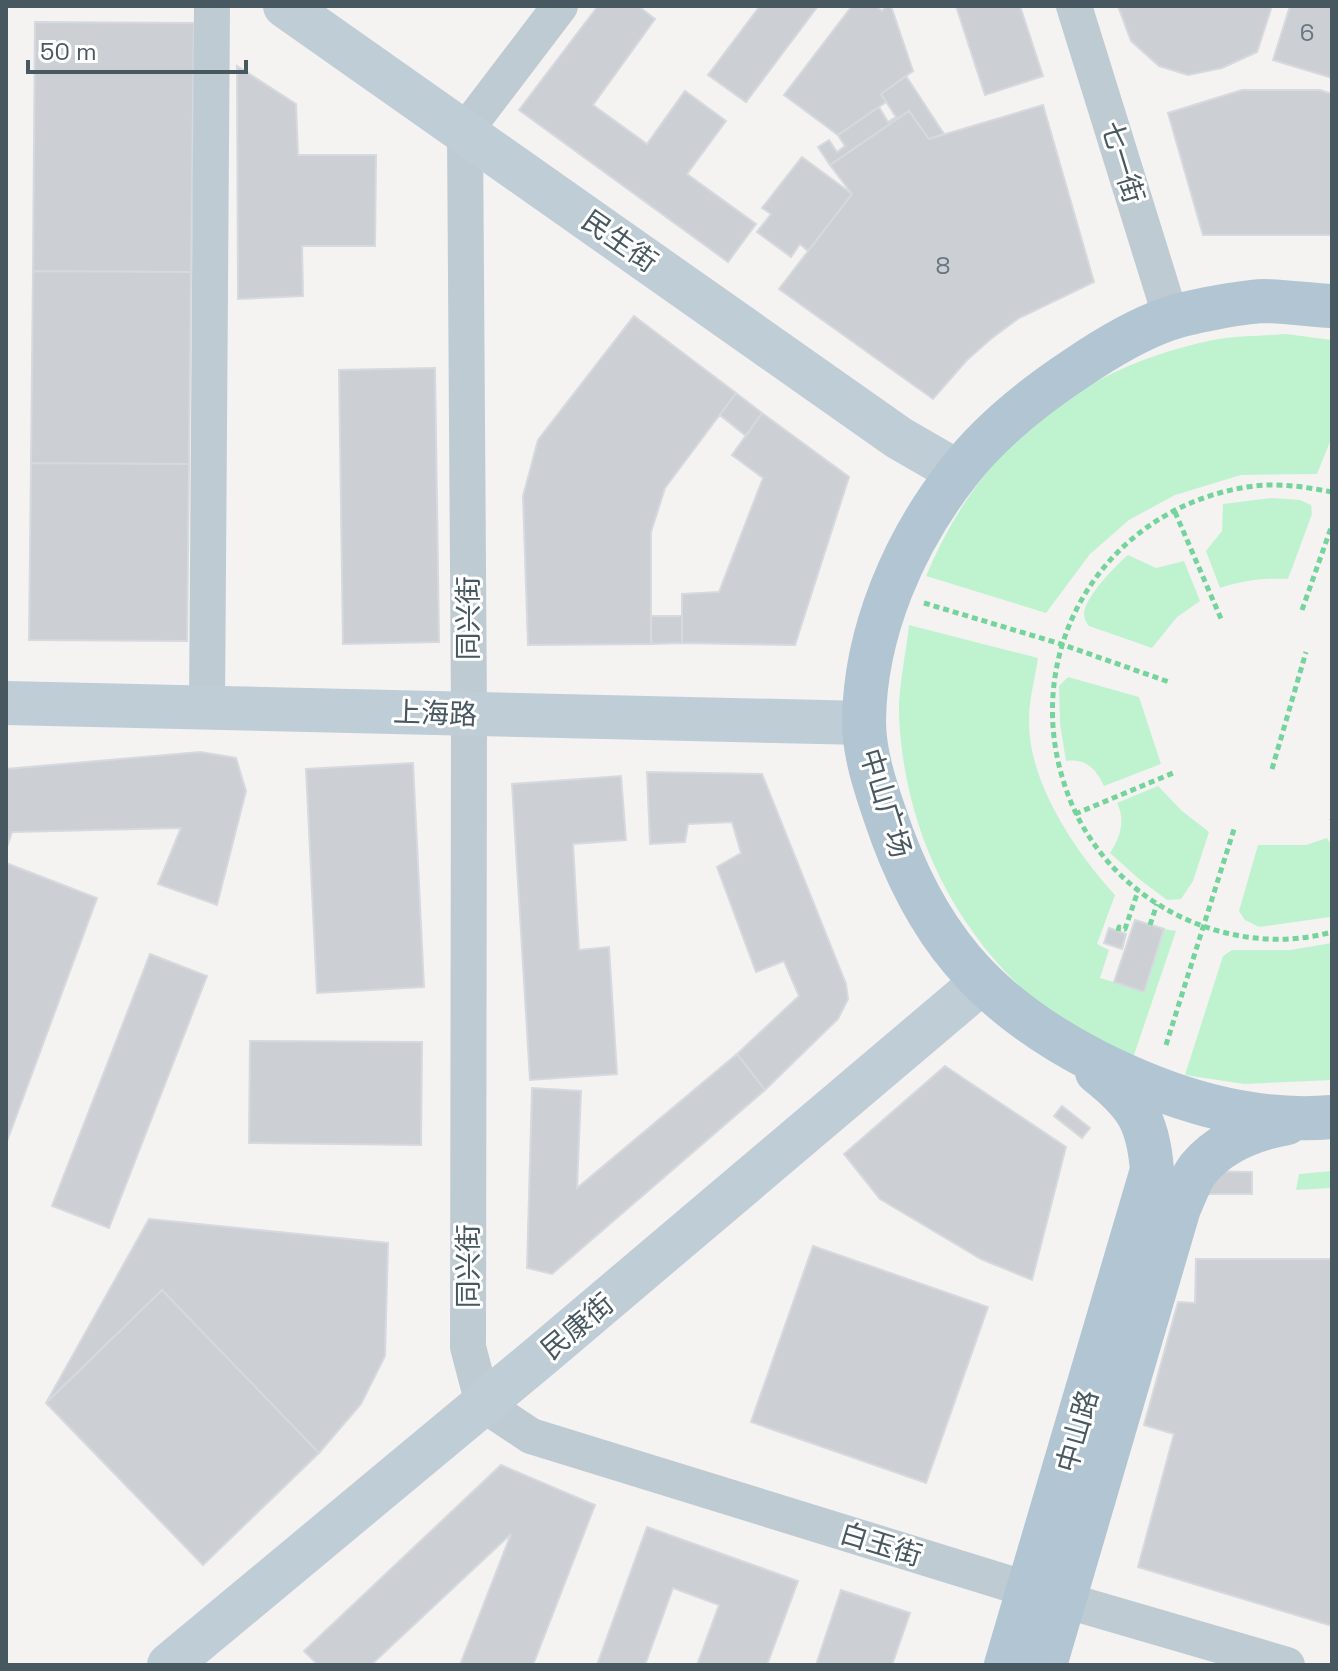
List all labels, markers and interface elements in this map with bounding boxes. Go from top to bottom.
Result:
house number: 6 [1300,17,1314,48]
scale bar [28,24,246,74]
text: 50 m [40,36,97,67]
street label: 七一街 [1094,117,1152,207]
street label: 民生街 [575,202,665,280]
house number: 8 [936,250,950,281]
street label: 同兴街 [450,576,486,660]
street label: 上海路 [392,694,478,732]
street label: 中山广场 [852,744,920,862]
street label: 同兴街 [450,1224,486,1308]
street label: 民康街 [533,1285,621,1367]
street label: 中山路 [1048,1386,1106,1476]
street label: 白玉街 [836,1515,926,1573]

